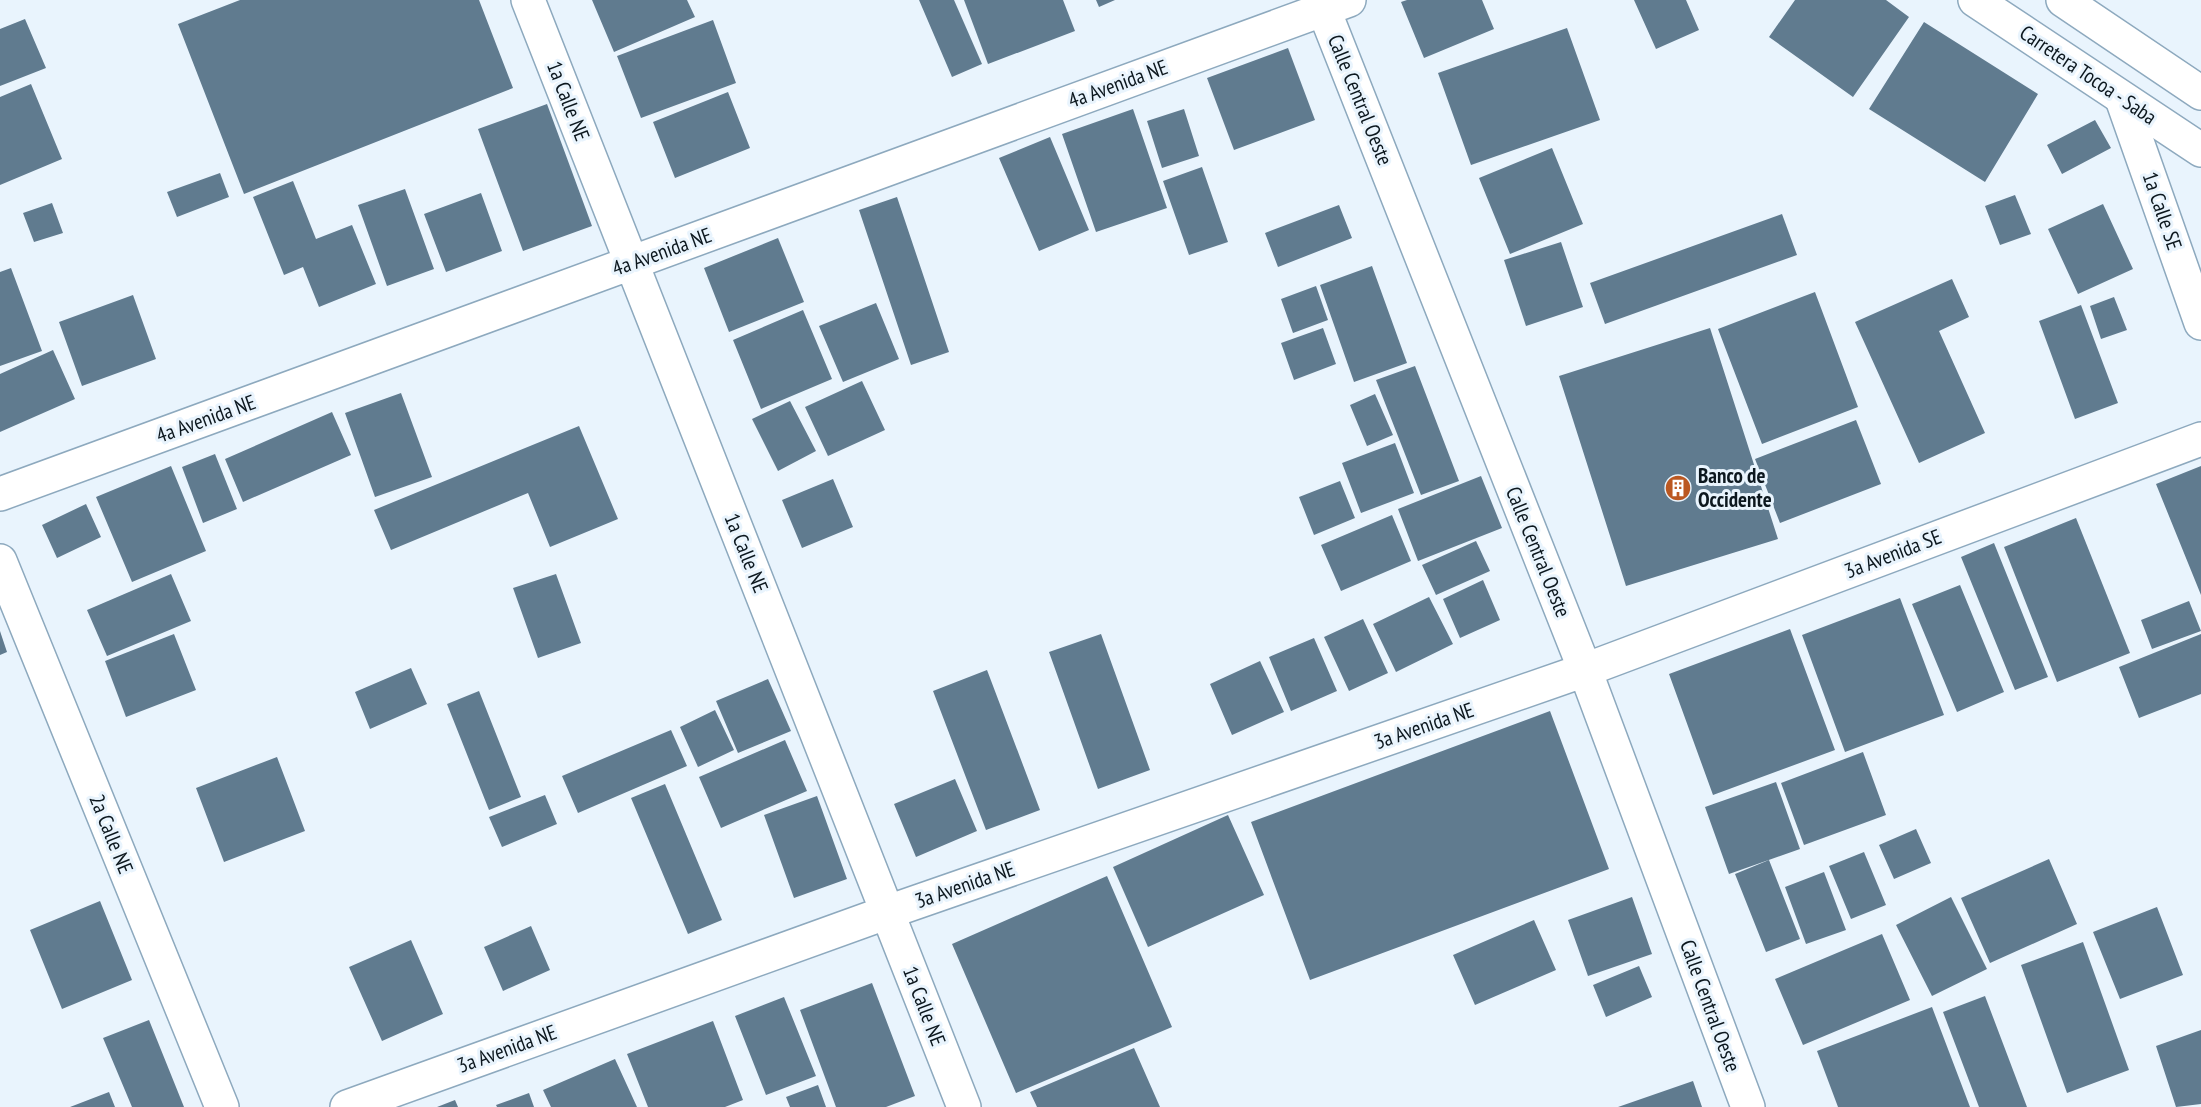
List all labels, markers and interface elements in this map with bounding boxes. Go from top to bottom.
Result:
street label: Carretera Tocoa - Saba [2015,19,2162,130]
street label: Calle Central Oeste [1322,31,1399,169]
street label: 4a Avenida NE [1064,53,1171,114]
street label: 1a Calle NE [541,57,596,145]
street label: 1a Calle SE [2137,168,2188,254]
street label: 4a Avenida NE [608,221,715,282]
street label: 4a Avenida NE [152,388,259,449]
place label: Banco de Occidente [1698,462,1772,513]
building icon: Banco de Occidente [1663,473,1693,503]
street label: Calle Central Oeste [1500,483,1577,621]
street label: 1a Calle NE [718,509,775,596]
street label: 3a Avenida SE [1841,523,1945,584]
street label: 3a Avenida NE [1370,696,1477,755]
street label: 2a Calle NE [83,790,140,877]
street label: 3a Avenida NE [911,855,1018,914]
street label: Calle Central Oeste [1674,936,1747,1075]
street label: 1a Calle NE [897,962,952,1050]
street label: 3a Avenida NE [453,1018,560,1079]

